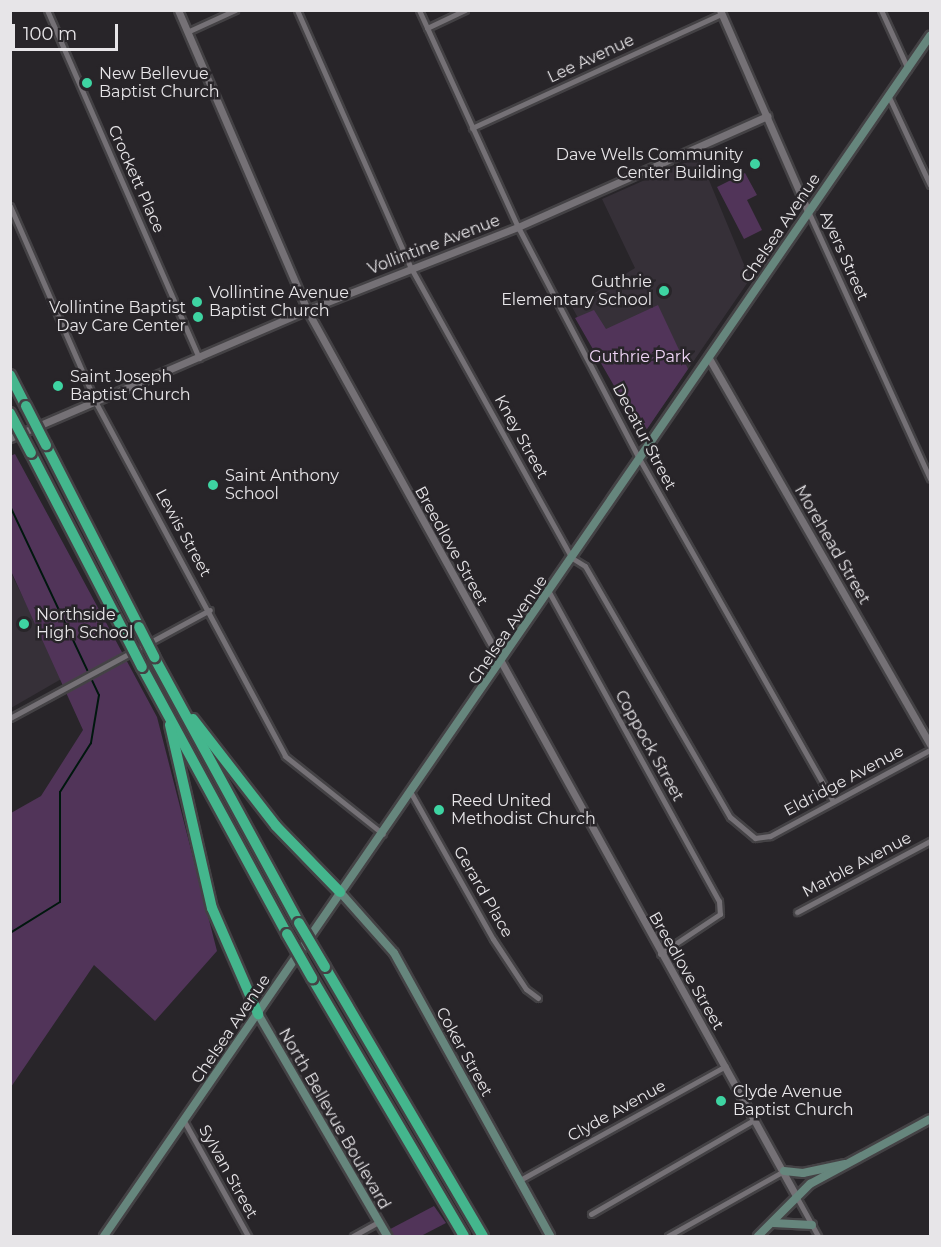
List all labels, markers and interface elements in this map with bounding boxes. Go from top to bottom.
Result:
scale bar [15,12,122,50]
text: 100 m [23,23,77,45]
street label: Lee Avenue [545,31,637,87]
place label: New Bellevue Baptist Church [99,64,219,102]
marker: New Bellevue Baptist Church [80,76,94,90]
street label: Crockett Place [104,122,168,236]
place label: Dave Wells Community Center Building [556,145,743,183]
marker: Dave Wells Community Center Building [748,157,762,171]
street label: Chelsea Avenue [737,170,825,286]
street label: Ayers Street [816,208,872,304]
street label: Vollintine Avenue [365,211,503,279]
place label: Guthrie Elementary School [501,272,652,310]
place label: Vollintine Avenue Baptist Church [209,283,349,321]
marker: Guthrie Elementary School [657,284,671,298]
marker: Vollintine Avenue Baptist Church [190,295,204,309]
place label: Vollintine Baptist Day Care Center [49,298,186,336]
marker: Vollintine Baptist Day Care Center [191,310,205,324]
park label: Guthrie Park [589,347,691,367]
place label: Saint Joseph Baptist Church [70,367,190,405]
marker: Saint Joseph Baptist Church [51,379,65,393]
street label: Decatur Street [608,381,680,493]
street label: Kney Street [490,392,552,482]
place label: Saint Anthony School [225,466,339,504]
marker: Saint Anthony School [206,478,220,492]
street label: Morehead Street [790,482,874,608]
street label: Breedlove Street [410,483,492,609]
street label: Lewis Street [151,486,215,580]
street label: Chelsea Avenue [464,572,552,688]
place label: Northside High School [36,605,133,643]
marker: Northside High School [17,617,31,631]
street label: Coppock Street [611,687,687,805]
street label: Eldridge Avenue [781,741,907,821]
place label: Reed United Methodist Church [451,791,596,829]
marker: Reed United Methodist Church [432,803,446,817]
street label: Marble Avenue [799,828,915,902]
street label: Gerard Place [449,843,517,941]
street label: Breedlove Street [644,909,728,1033]
street label: Chelsea Avenue [187,971,275,1087]
street label: Coker Street [432,1004,496,1100]
street label: North Bellevue Boulevard [274,1025,394,1213]
street label: Clyde Avenue [565,1076,669,1146]
place label: Clyde Avenue Baptist Church [733,1082,853,1120]
marker: Clyde Avenue Baptist Church [714,1094,728,1108]
street label: Sylvan Street [194,1122,262,1222]

